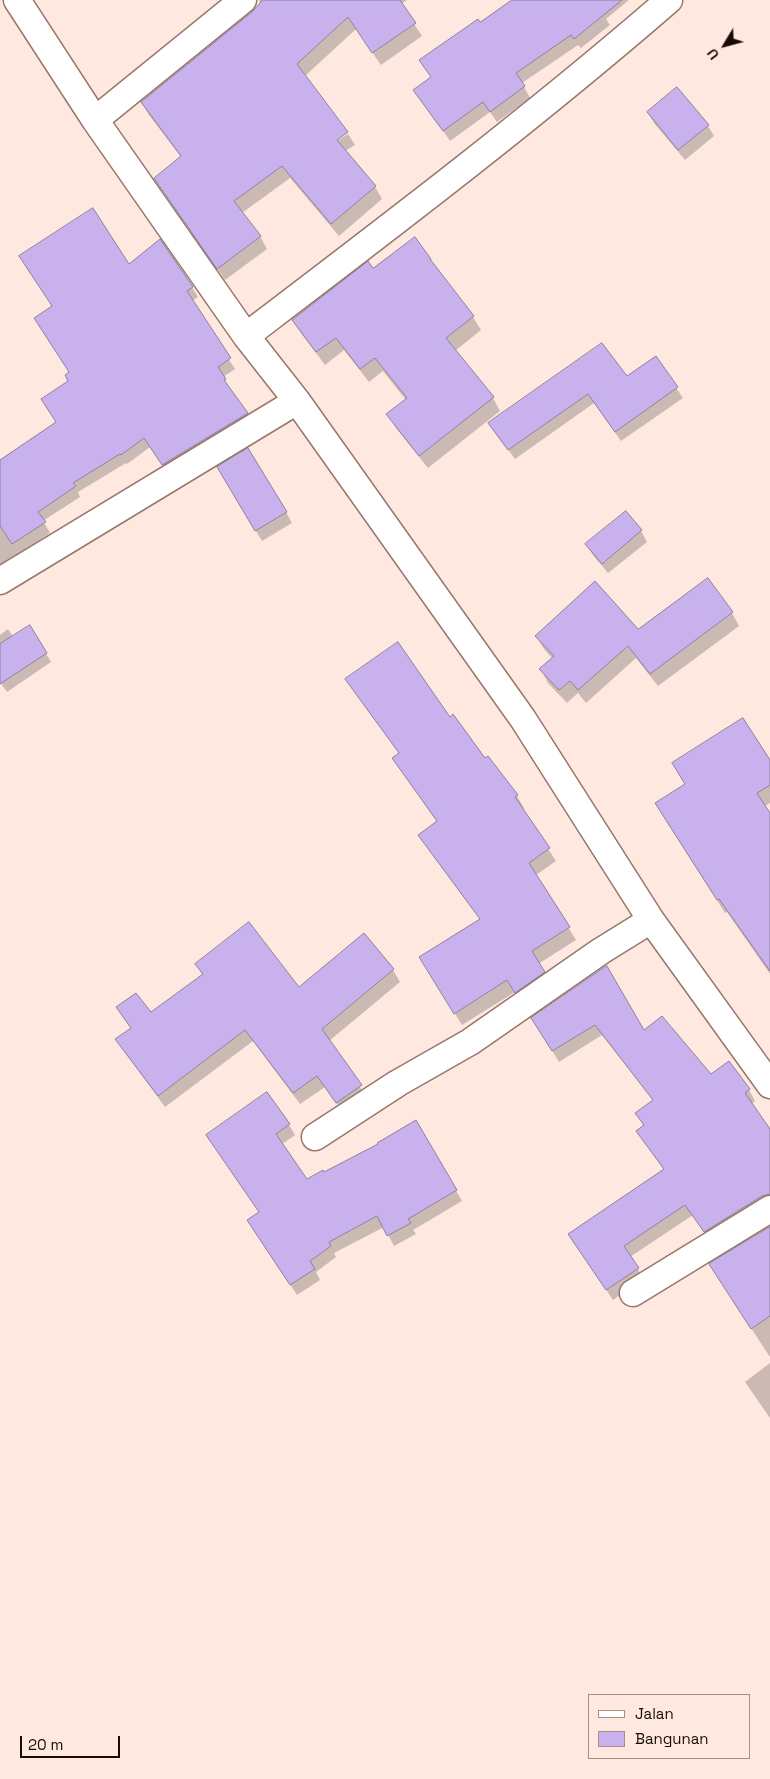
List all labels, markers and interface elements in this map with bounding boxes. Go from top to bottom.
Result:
north arrow [700,20,750,70]
text: U [703,45,723,63]
legend [588,1694,750,1759]
text: Jalan [635,1704,674,1723]
scale bar [22,1726,122,1758]
text: Bangunan [635,1729,709,1748]
text: 20 m [28,1735,63,1754]

